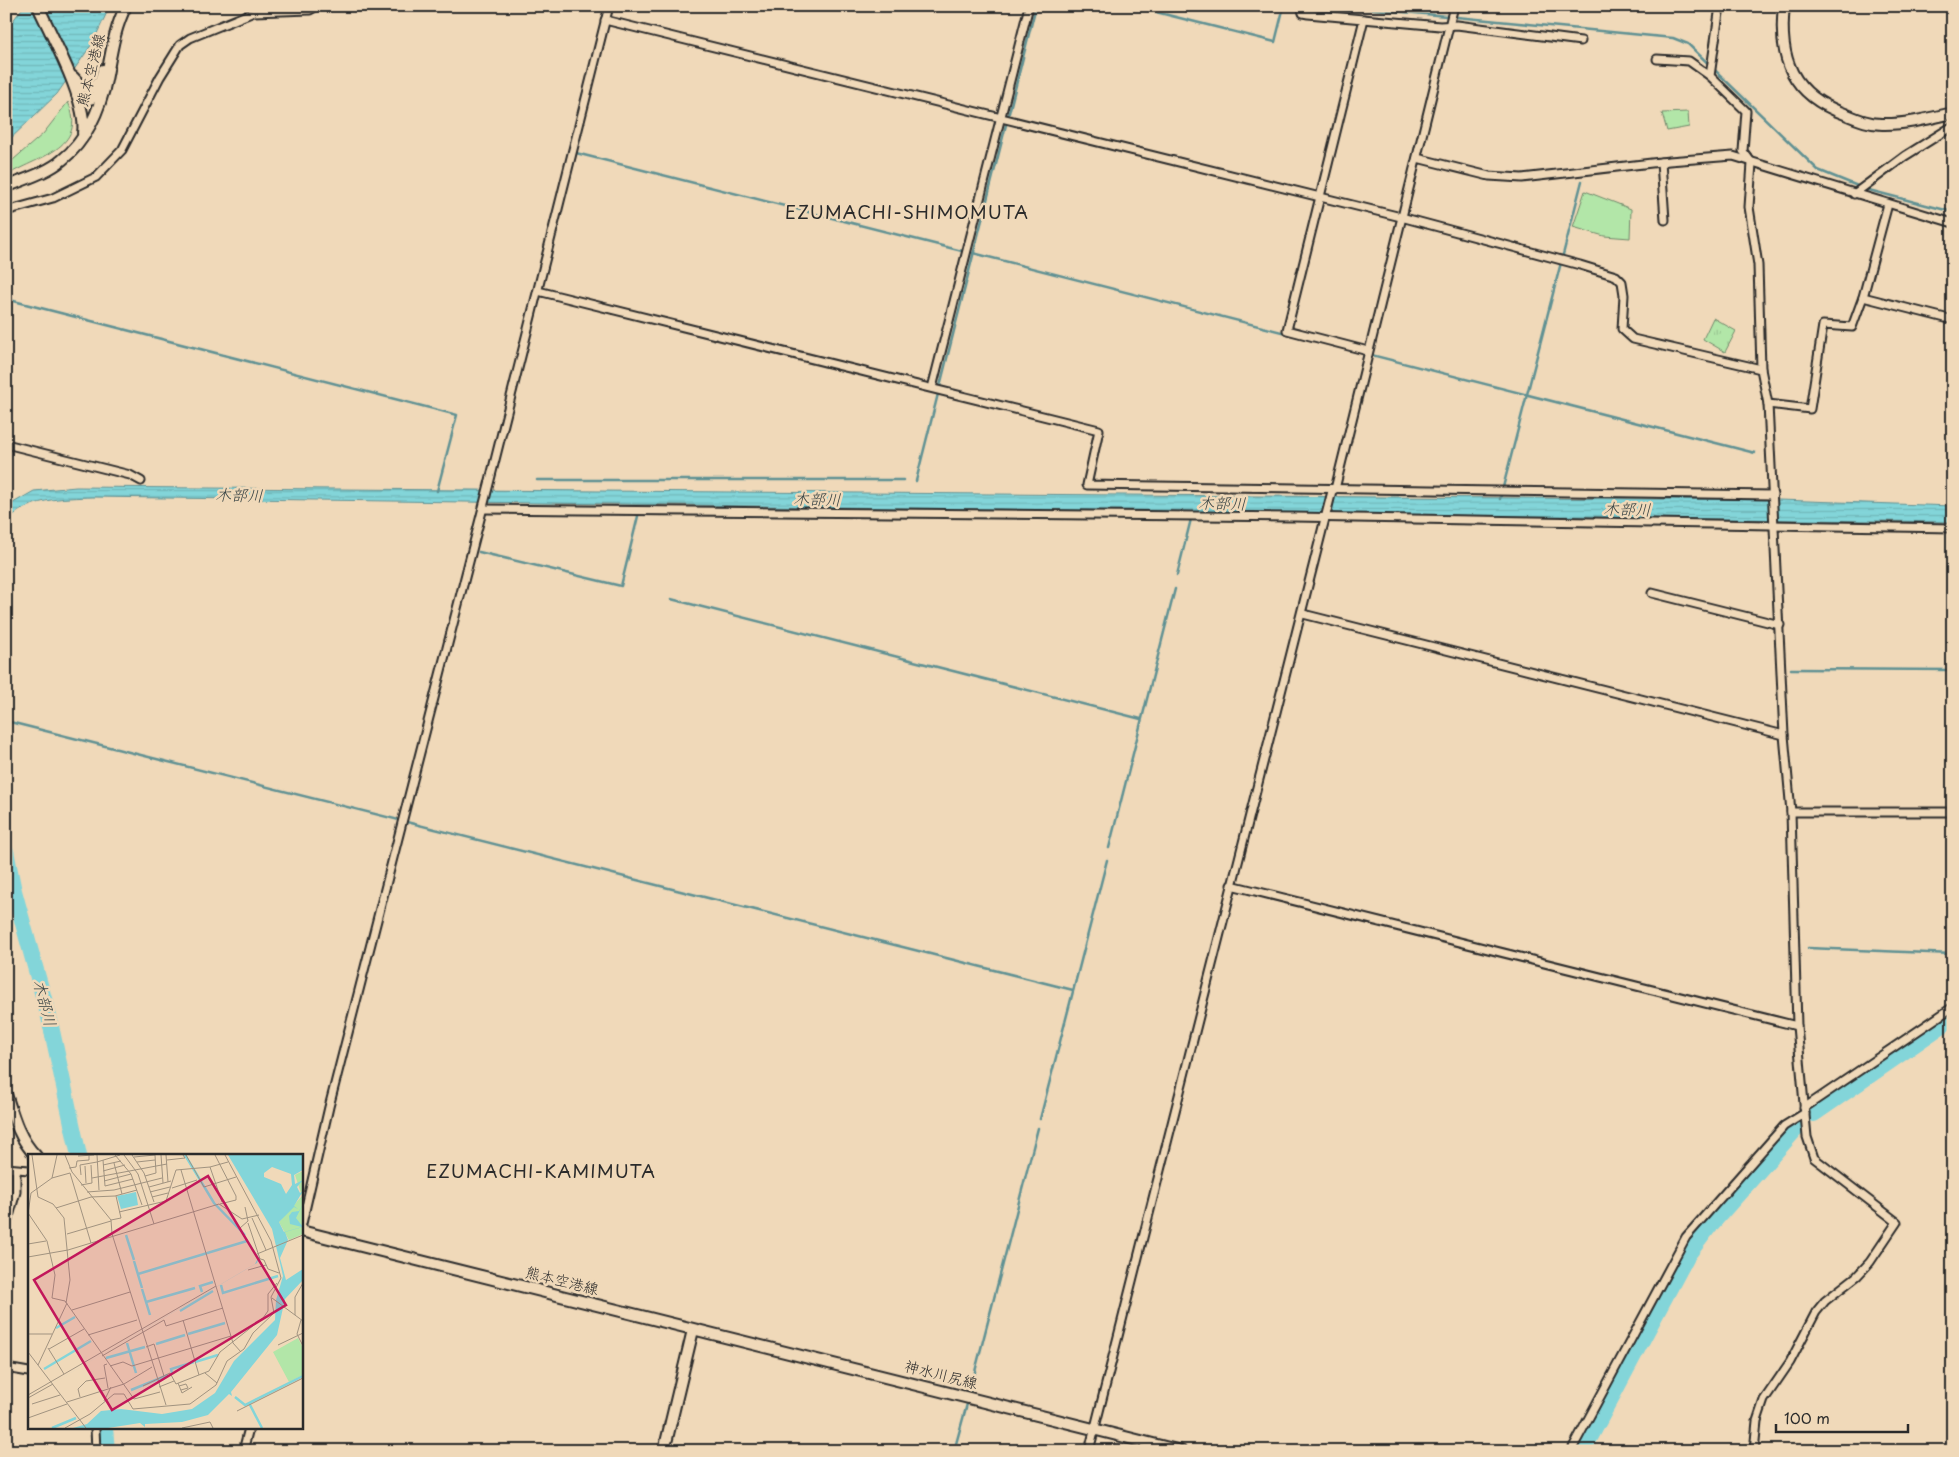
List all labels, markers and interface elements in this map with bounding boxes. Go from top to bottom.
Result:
street label: 熊本空港線 [69,30,110,109]
district label: EZUMACHI-SHIMOMUTA [785,198,1029,225]
water label: 木部川 [215,482,263,506]
water label: 木部川 [793,486,841,510]
water label: 木部川 [1198,490,1246,514]
water label: 木部川 [1603,496,1651,520]
water label: 木部川 [28,976,64,1029]
inset map [28,1154,302,1430]
district label: EZUMACHI-KAMIMUTA [426,1157,656,1184]
street label: 熊本空港線 [523,1259,602,1300]
street label: 神水川尻線 [902,1353,981,1394]
scale bar [1776,1402,1909,1434]
text: 100 m [1784,1406,1830,1429]

